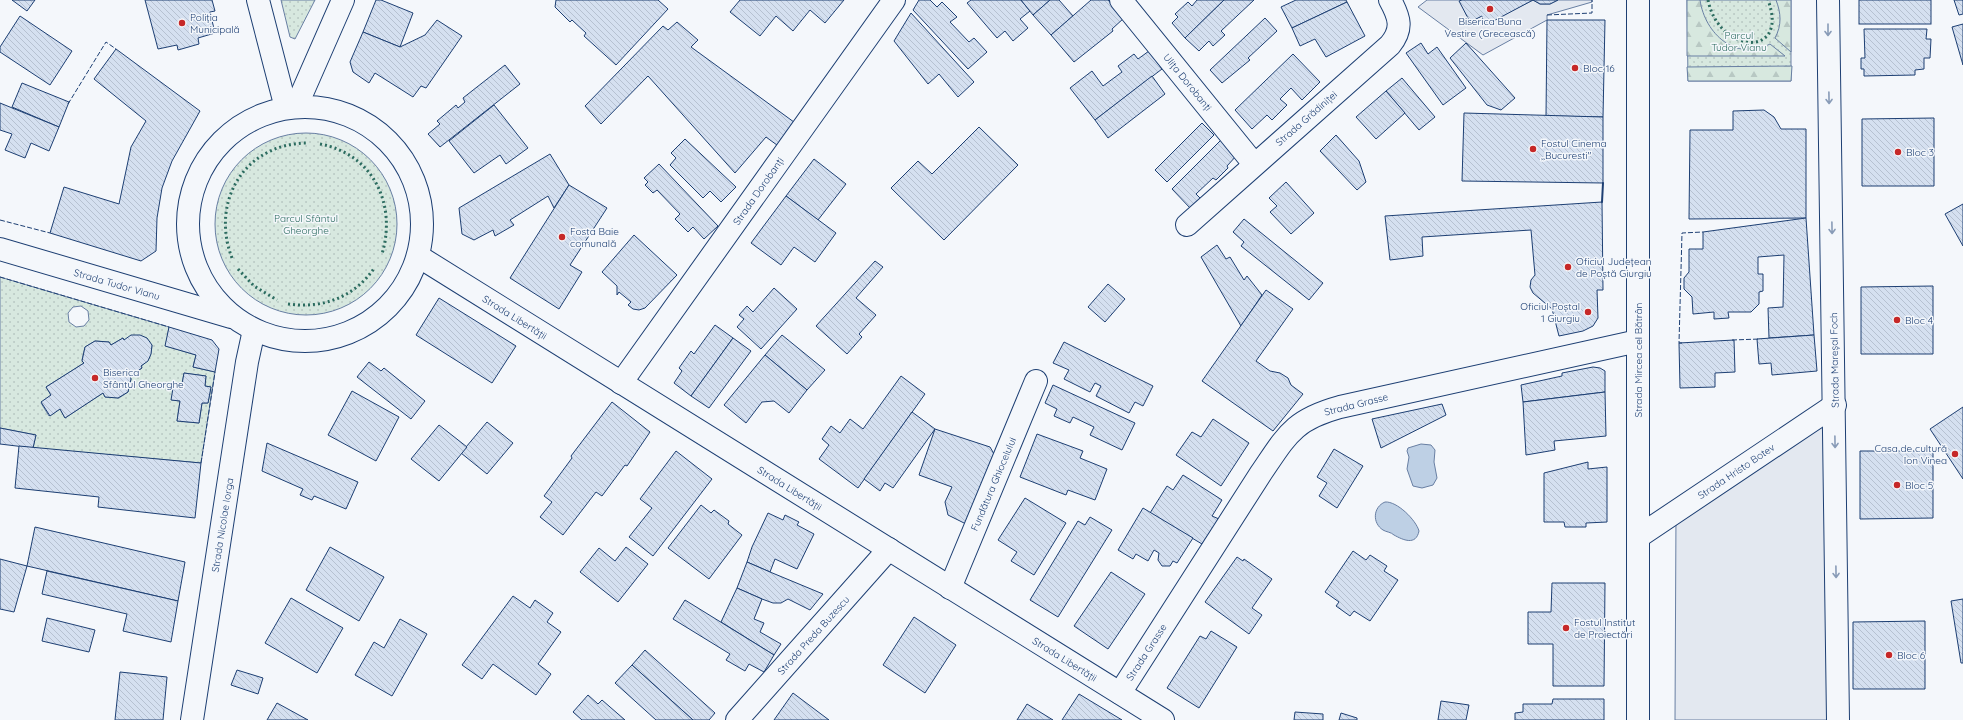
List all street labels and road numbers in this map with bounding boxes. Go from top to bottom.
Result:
street label: Ulița Dorobanți [1160,51,1215,114]
street label: Strada Grădiniței [1273,88,1340,149]
street label: Strada Dorobanți [730,155,787,228]
street label: Strada Tudor Vianu [72,266,162,303]
street label: Strada Libertății [480,292,549,342]
street label: Strada Mircea cel Bătrân [1632,303,1645,417]
street label: Strada Mareșal Foch [1827,312,1842,408]
street label: Strada Grasse [1323,390,1390,419]
street label: Fundătura Ghiocelului [968,435,1019,533]
street label: Strada Hristo Botev [1695,441,1777,502]
street label: Strada Libertății [755,463,824,513]
street label: Strada Nicolae Iorga [209,477,236,573]
street label: Strada Preda Buzescu [774,593,852,678]
street label: Strada Grasse [1123,621,1170,683]
street label: Strada Libertății [1030,634,1099,684]

